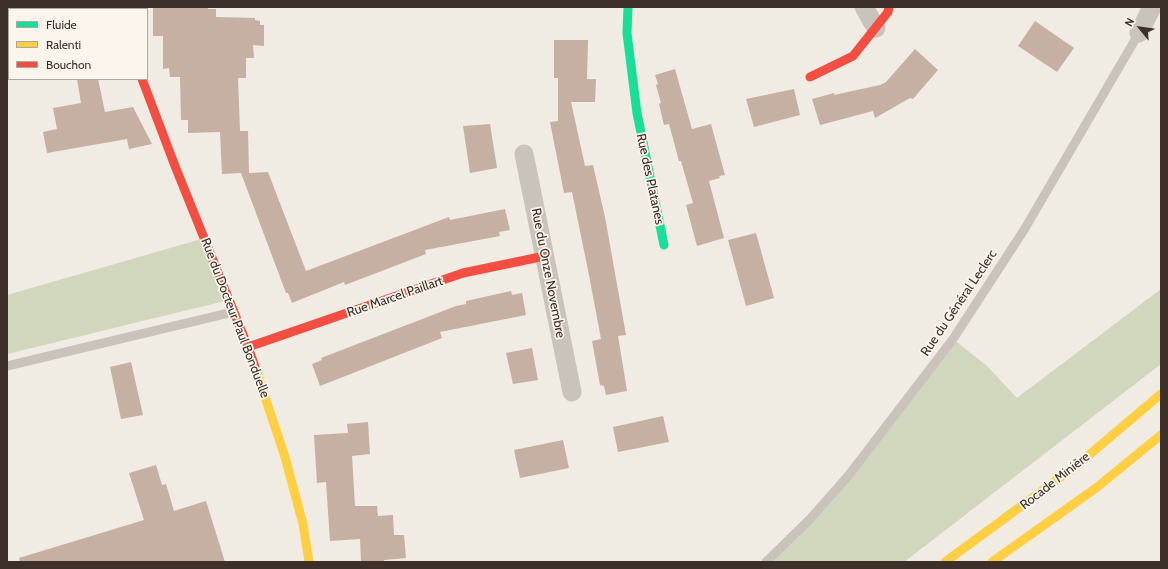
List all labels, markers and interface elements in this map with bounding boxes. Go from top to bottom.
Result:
legend [8,8,148,80]
north arrow [1120,8,1160,48]
text: N [1121,15,1138,29]
text: Fluide [46,17,77,32]
text: Ralenti [46,37,81,52]
text: Bouchon [46,57,91,72]
street label: Rue des Platanes [633,132,667,226]
street label: Rue du Onze Novembre [528,207,568,339]
street label: Rue du Docteur Paul Bonduelle [197,236,273,400]
street label: Rue du Général Leclerc [918,247,1000,359]
street label: Rue Marcel Paillart [345,273,445,321]
street label: Rocade Minière [1017,449,1093,513]

